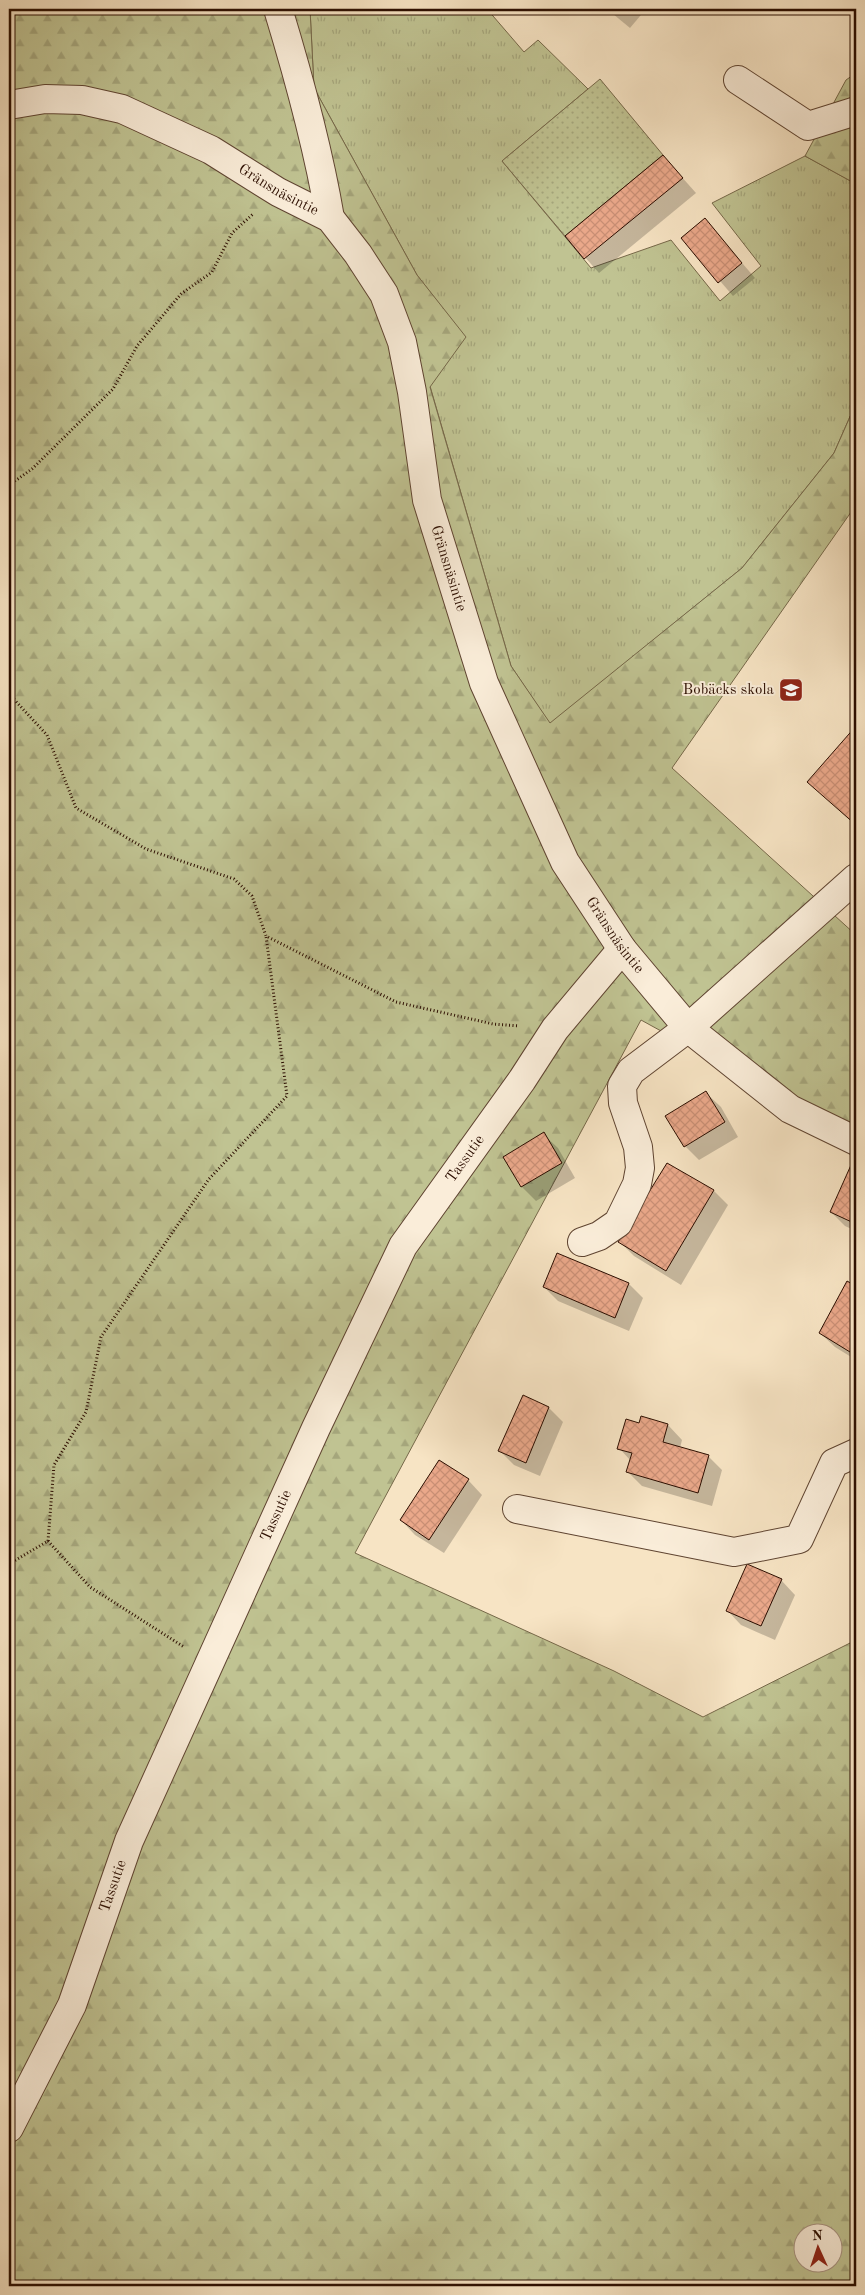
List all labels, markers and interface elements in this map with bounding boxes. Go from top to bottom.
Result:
street label: Gränsnäsintie [236,162,321,218]
street label: Gränsnäsintie [428,523,469,613]
school or university icon: Bobäcks skola [778,677,804,703]
place label: Bobäcks skola [683,683,775,698]
street label: Gränsnäsintie [583,895,647,976]
street label: Tassutie [443,1132,487,1186]
street label: Tassutie [258,1488,294,1544]
street label: Tassutie [97,1858,129,1914]
north arrow [792,2222,842,2272]
text: N [812,2229,823,2243]

